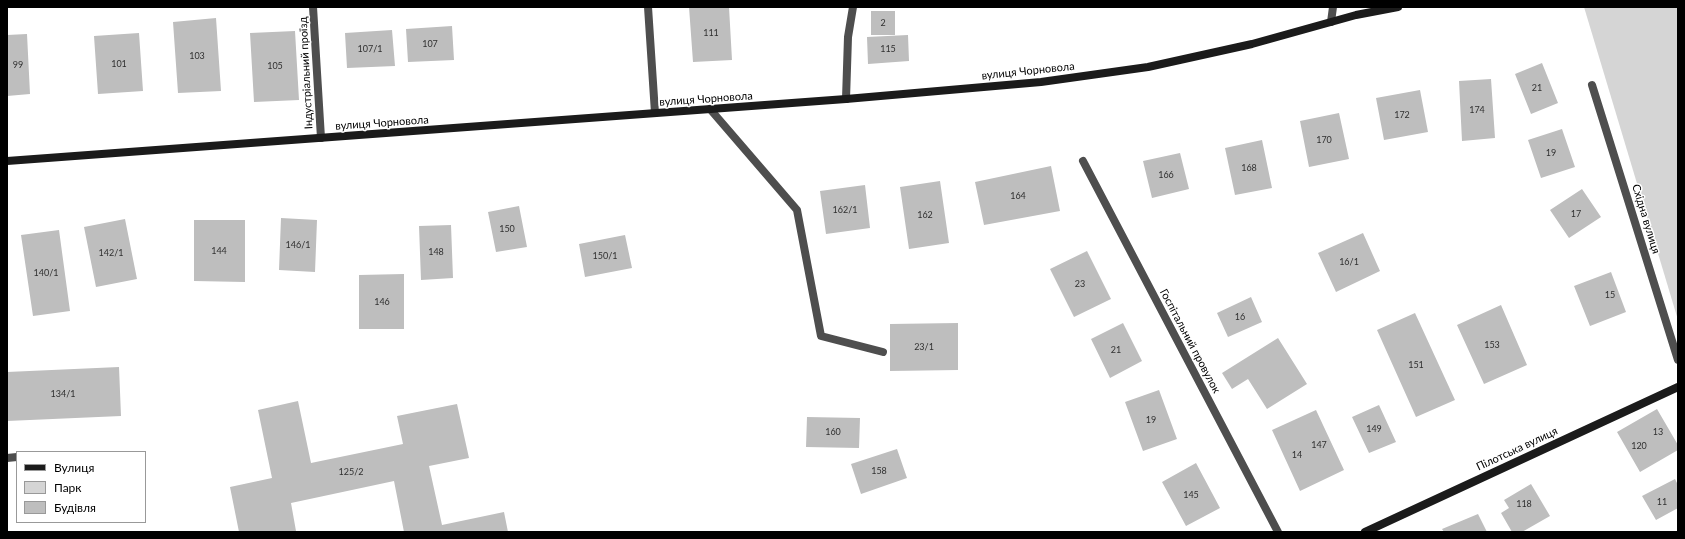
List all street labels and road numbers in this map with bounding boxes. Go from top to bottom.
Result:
street label: Індустріальний проїзд [296,16,316,130]
street label: вулиця Чорновола [981,60,1075,82]
street label: вулиця Чорновола [659,89,753,109]
street label: вулиця Чорновола [335,113,429,133]
street label: Східна вулиця [1629,183,1663,255]
street label: Госпітальний провулок [1157,287,1223,395]
street label: Пілотська вулиця [1474,424,1560,474]

